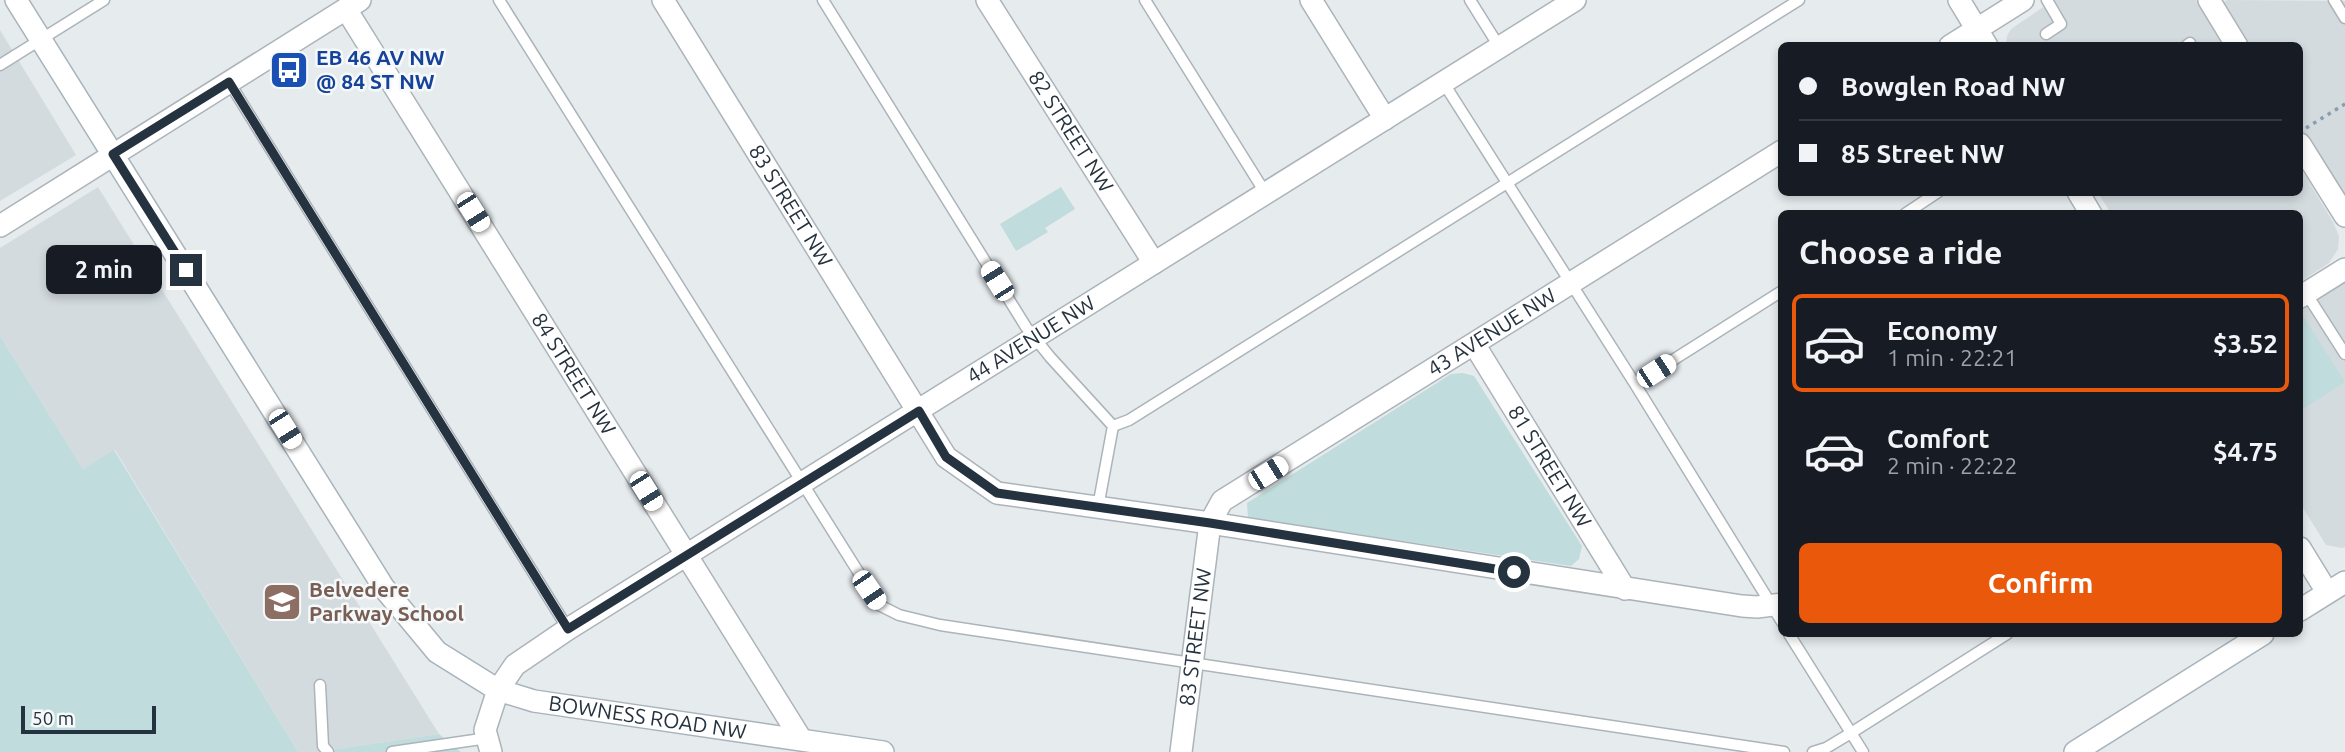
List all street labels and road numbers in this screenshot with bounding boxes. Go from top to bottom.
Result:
street label: 82 STREET NW [1024,66,1119,196]
street label: 83 STREET NW [745,140,838,271]
street label: 43 AVENUE NW [1423,283,1560,381]
street label: 44 AVENUE NW [962,290,1099,388]
street label: 84 STREET NW [527,308,621,439]
street label: 81 STREET NW [1504,401,1597,531]
street label: 83 STREET NW [1174,566,1215,707]
street label: BOWNESS ROAD NW [547,690,748,743]

